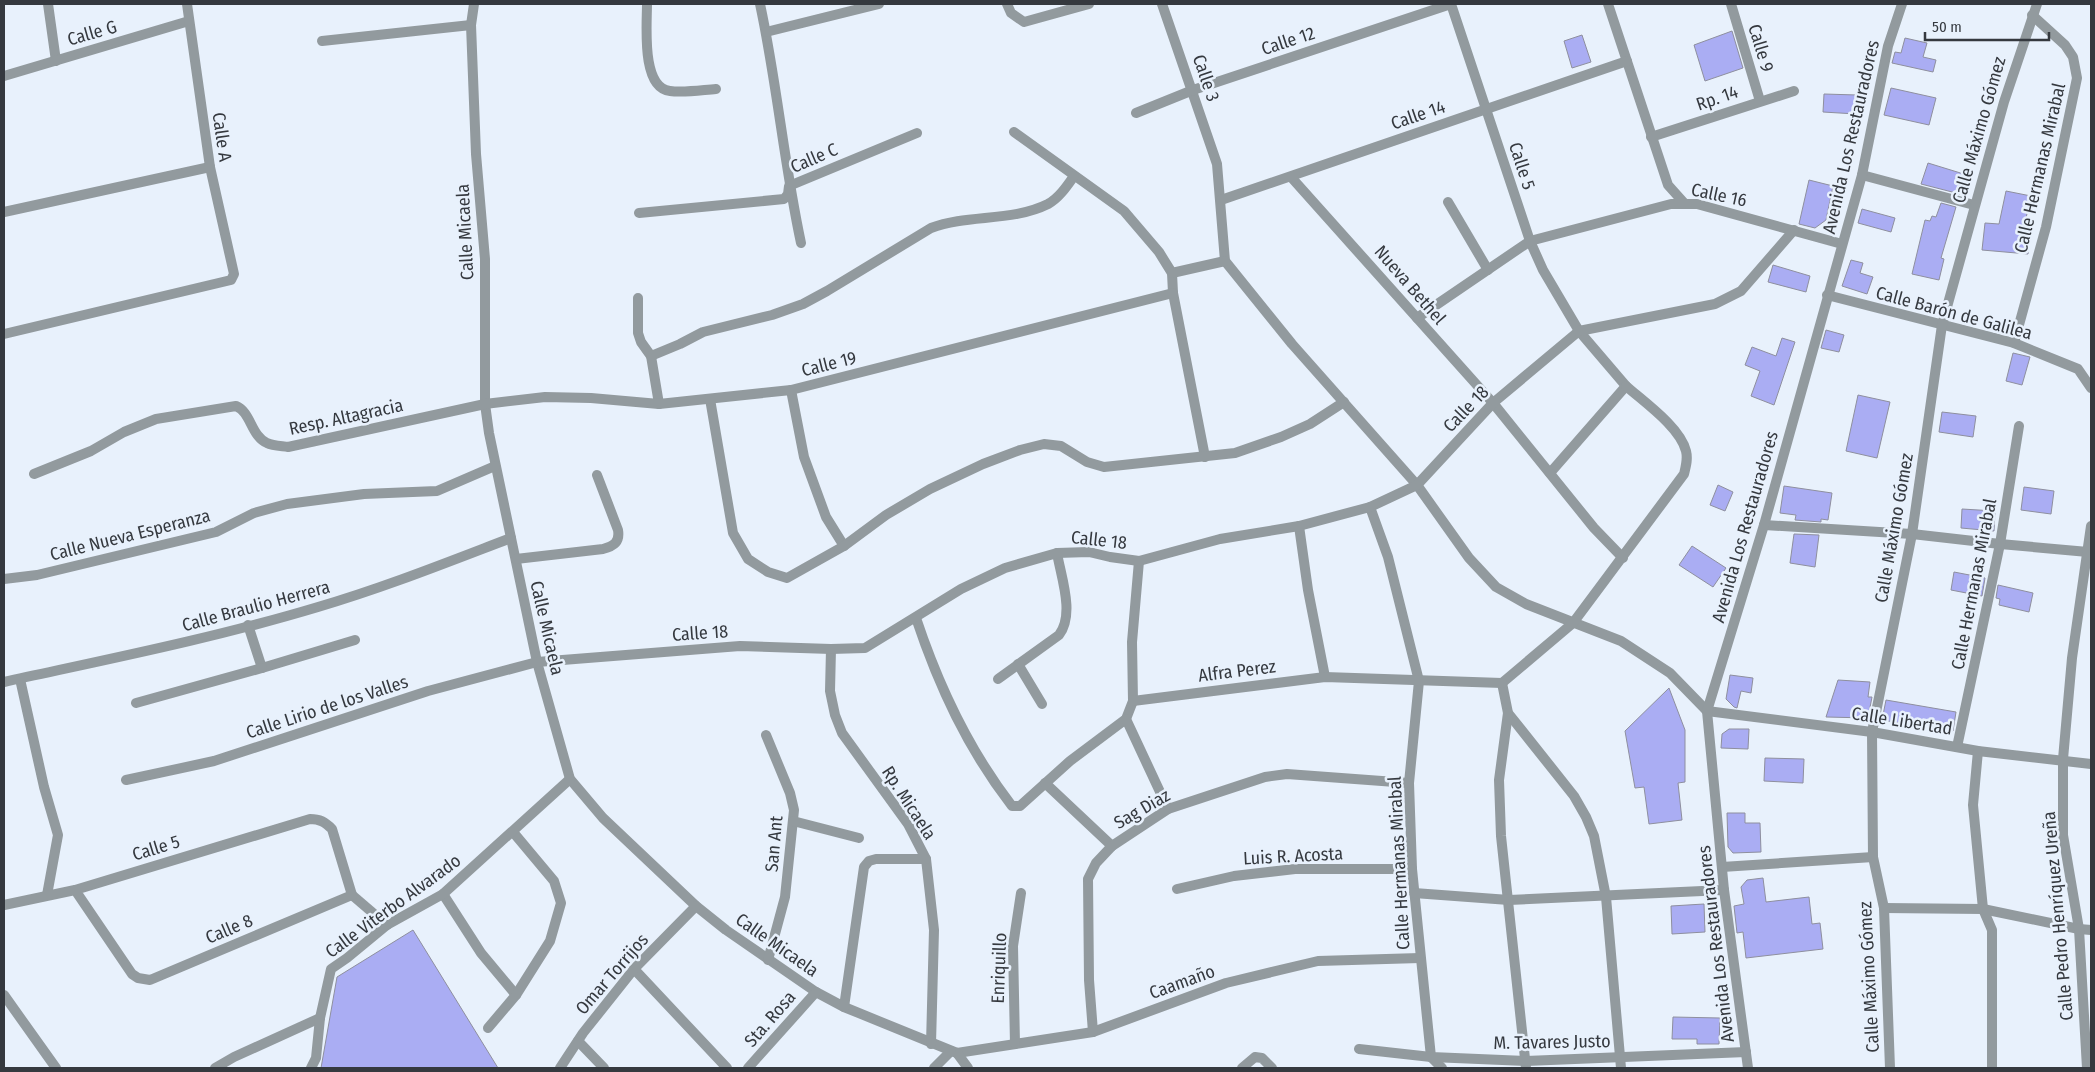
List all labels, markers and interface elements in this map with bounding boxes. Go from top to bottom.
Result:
scale bar [1925,10,2049,42]
street label: Calle G [65,15,119,51]
text: 50 m [1932,18,1962,36]
street label: Calle 9 [1743,21,1779,75]
street label: Calle 12 [1258,22,1318,60]
street label: Avenida Los Restauradores [1818,38,1884,236]
street label: Calle 3 [1188,52,1224,104]
street label: Calle Máximo Gómez [1948,54,2010,206]
street label: Rp. 14 [1693,81,1741,115]
street label: Calle Hermanas Mirabal [2010,81,2070,255]
street label: Calle 14 [1388,95,1448,134]
street label: Calle A [208,111,236,164]
street label: Calle C [787,138,841,178]
street label: Calle 5 [1504,140,1540,192]
street label: Calle 16 [1689,178,1749,212]
street label: Calle Micaela [451,183,479,281]
street label: Nueva Bethel [1370,241,1451,329]
street label: Calle Barón de Galilea [1873,282,2035,345]
street label: Calle 19 [799,347,859,381]
street label: Calle 18 [1439,381,1493,437]
street label: Resp. Altagracia [287,394,405,440]
street label: Avenida Los Restauradores [1707,428,1783,625]
street label: Calle Máximo Gómez [1870,452,1918,604]
street label: Calle Hermanas Mirabal [1947,496,2001,671]
street label: Calle Nueva Esperanza [48,504,213,566]
street label: Calle 18 [1070,526,1128,554]
street label: Calle Braulio Herrera [180,576,333,636]
street label: Calle Micaela [525,579,569,678]
street label: Calle 18 [671,620,729,646]
street label: Alfra Perez [1197,655,1277,687]
street label: Calle Lirio de los Valles [243,670,411,744]
street label: Calle Libertad [1850,702,1954,740]
street label: Rp. Micaela [877,762,941,844]
street label: Calle Hermanas Mirabal [1383,775,1415,950]
street label: Sag Diaz [1110,784,1174,834]
street label: Calle Pedro Henríquez Ureña [2038,810,2078,1021]
street label: San Ant [761,815,787,873]
street label: Calle 5 [130,830,182,866]
street label: Luis R. Acosta [1242,842,1344,870]
street label: Avenida Los Restauradores [1693,844,1739,1044]
street label: Calle Viterbo Alvarado [321,849,465,963]
street label: Calle Máximo Gómez [1854,901,1884,1053]
street label: Calle Micaela [731,908,823,982]
street label: Calle 8 [202,909,256,949]
street label: Omar Torrijos [571,929,653,1019]
street label: Enriquillo [987,932,1011,1004]
street label: Caamaño [1146,960,1218,1004]
street label: Sta. Rosa [740,986,800,1051]
street label: M. Tavares Justo [1493,1030,1611,1054]

